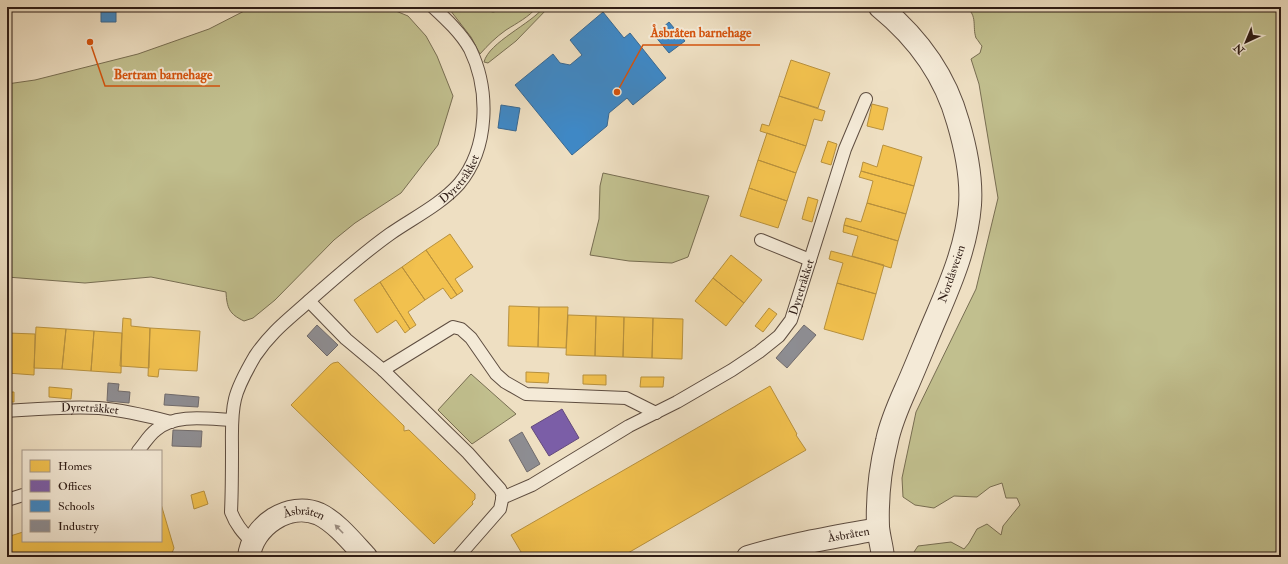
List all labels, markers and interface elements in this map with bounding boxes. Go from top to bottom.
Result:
callout: Åsbråten barnehage [643,20,760,45]
north arrow [1226,22,1266,62]
text: Åsbråten barnehage [649,24,752,42]
text: N [1231,40,1248,58]
callout: Bertram barnehage [105,61,220,86]
text: Bertram barnehage [114,67,213,84]
street label: Dyretråkket [436,152,483,206]
street label: Nordåsveien [935,243,969,305]
street label: Dyretråkket [785,257,817,317]
street label: Dyretråkket [61,400,120,418]
legend [22,450,162,542]
text: Homes [58,459,92,474]
text: Offices [58,479,91,494]
text: Schools [58,499,95,514]
street label: Åsbråten [281,503,328,523]
text: Industry [58,519,100,534]
street label: Åsbråten [825,523,871,546]
one-way arrow [334,524,344,534]

